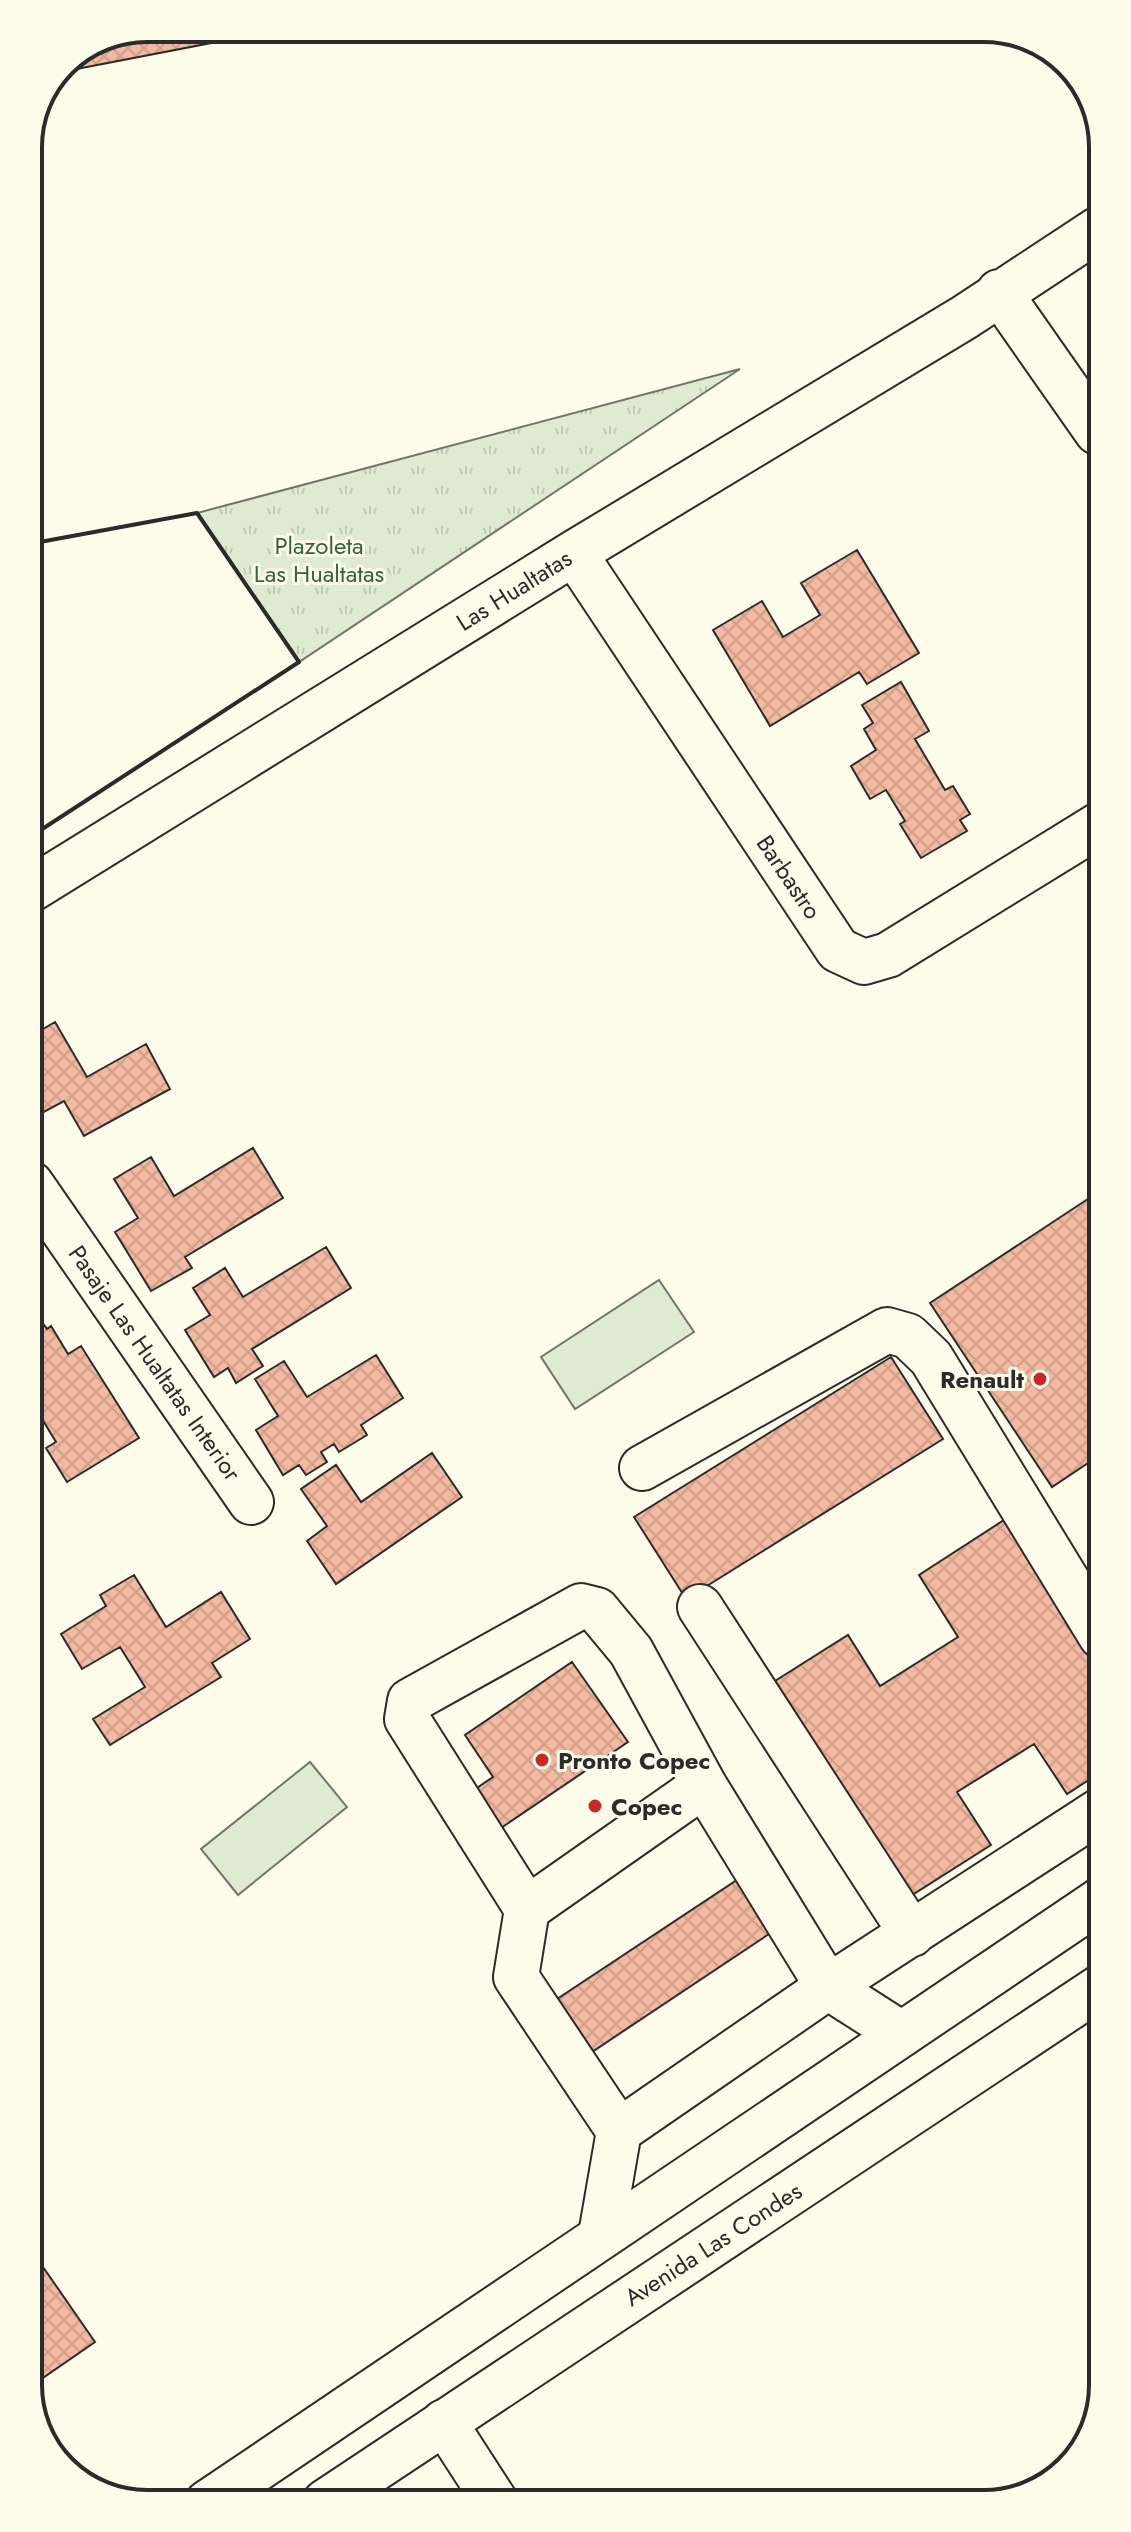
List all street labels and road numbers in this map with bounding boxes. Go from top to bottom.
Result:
street label: Las Hualtatas [449,541,579,639]
street label: Barbastro [748,828,830,926]
street label: Pasaje Las Hualtatas Interior [60,1238,250,1489]
street label: Avenida Las Condes [617,2173,809,2315]

